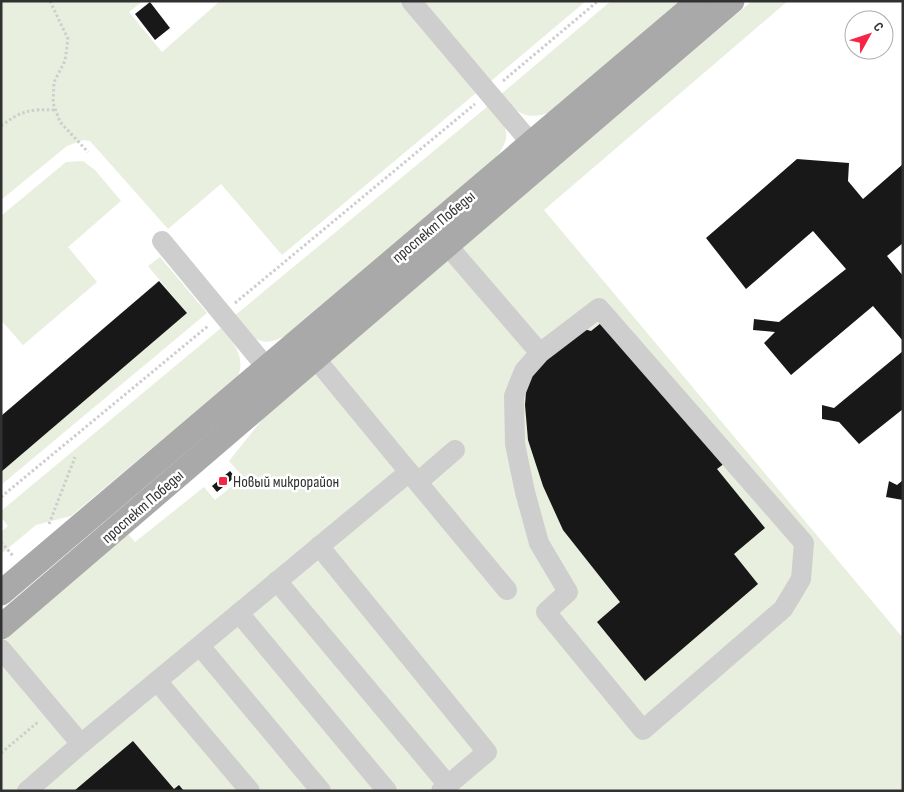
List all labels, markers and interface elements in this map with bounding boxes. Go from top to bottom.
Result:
north arrow [844,10,894,60]
text: С [870,19,887,35]
street label: проспект Победы [389,187,479,267]
street label: проспект Победы [98,466,188,548]
place label: Новый микрорайон [233,473,339,492]
marker: Новый микрорайон [217,475,229,487]

